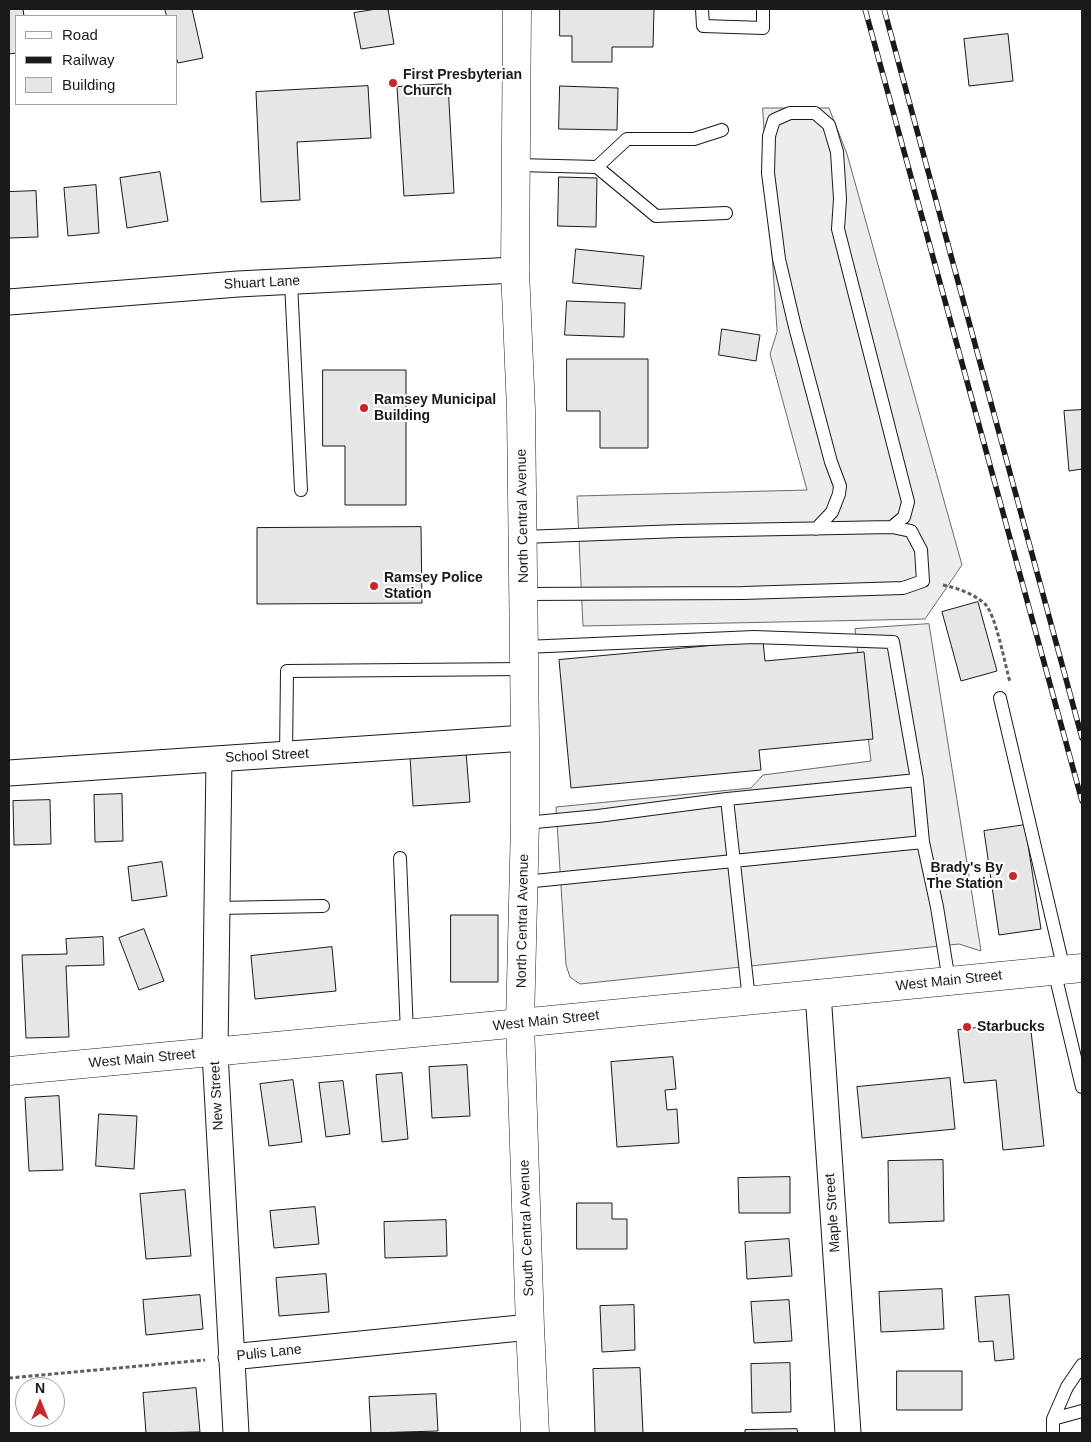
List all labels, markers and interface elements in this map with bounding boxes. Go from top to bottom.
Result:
legend [15,15,178,105]
text: Road [62,26,98,43]
text: Railway [62,51,115,68]
place label: First Presbyterian Church [403,67,522,100]
text: Building [62,76,115,93]
marker: First Presbyterian Church [387,77,399,89]
street label: Shuart Lane [223,273,301,293]
place label: Ramsey Municipal Building [374,392,496,424]
marker: Ramsey Municipal Building [358,402,370,414]
street label: North Central Avenue [513,449,533,583]
place label: Ramsey Police Station [384,570,483,602]
marker: Ramsey Police Station [368,580,380,592]
street label: School Street [225,745,309,767]
street label: North Central Avenue [513,854,533,988]
place label: Brady's By The Station [927,860,1003,892]
marker: Brady's By The Station [1007,870,1019,882]
street label: West Main Street [895,967,1003,995]
street label: West Main Street [492,1007,600,1035]
place label: Starbucks [977,1019,1045,1035]
marker: Starbucks [961,1021,973,1033]
street label: West Main Street [88,1046,196,1072]
street label: New Street [207,1061,227,1131]
street label: South Central Avenue [516,1159,538,1297]
street label: Maple Street [822,1173,844,1253]
street label: Pulis Lane [236,1341,302,1365]
north arrow [15,1377,65,1427]
text: N [35,1380,45,1396]

